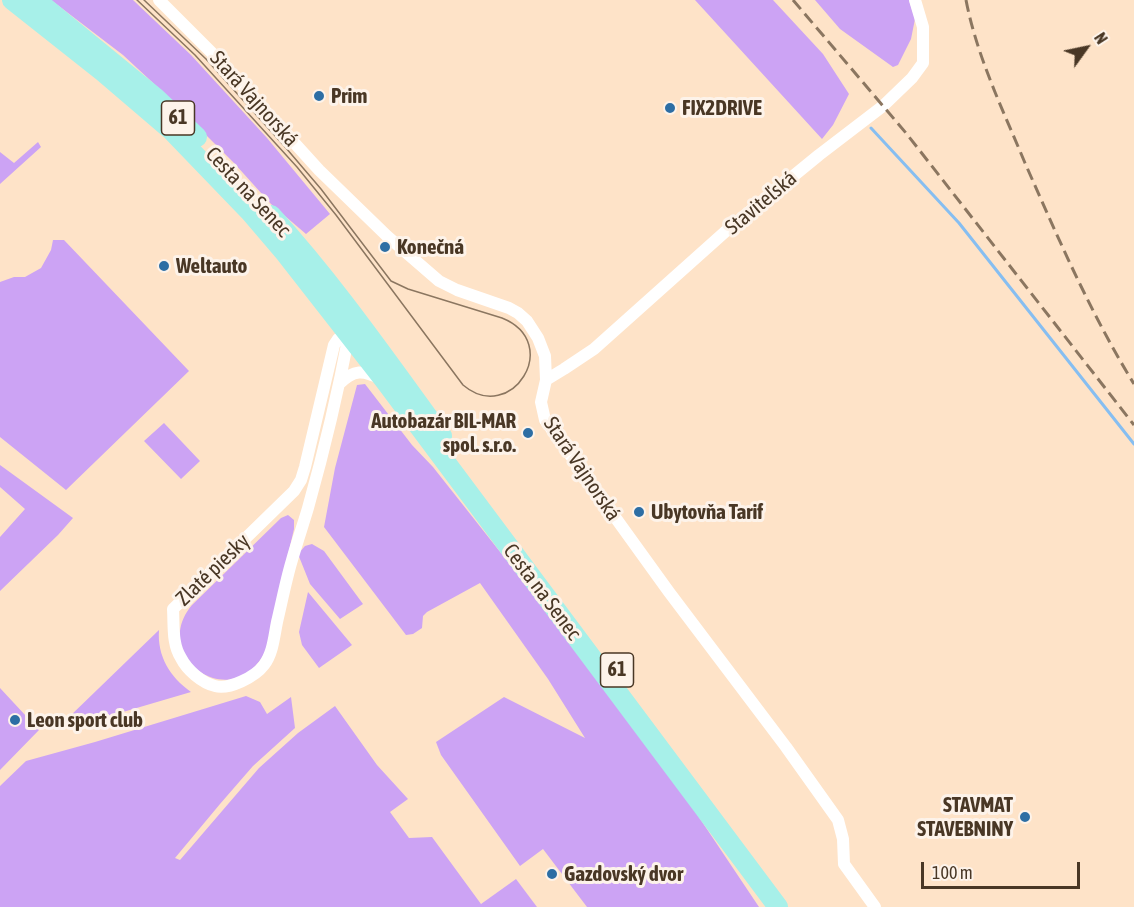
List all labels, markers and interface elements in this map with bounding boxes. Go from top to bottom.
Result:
north arrow [1056,18,1116,78]
text: N [1091,29,1111,47]
street label: Stará Vajnorská [204,46,304,152]
place label: Prim [331,83,367,109]
marker: Prim [312,89,326,103]
place label: FIX2DRIVE [682,95,762,121]
road number: 61 [162,101,195,135]
marker: FIX2DRIVE [663,101,677,115]
street label: Cesta na Senec [200,142,296,242]
street label: Staviteľská [720,166,802,240]
place label: Konečná [397,234,464,260]
marker: Konečná [378,240,392,254]
place label: Weltauto [176,253,247,279]
marker: Weltauto [157,259,171,273]
place label: Autobazár BIL-MAR spol. s.r.o. [371,408,516,458]
street label: Stará Vajnorská [538,412,626,526]
marker: Autobazár BIL-MAR spol. s.r.o. [521,426,535,440]
place label: Ubytovňa Tarif [651,499,763,525]
marker: Ubytovňa Tarif [632,505,646,519]
street label: Zlaté piesky [171,529,255,611]
street label: Cesta na Senec [498,539,586,645]
road number: 61 [600,653,634,687]
place label: Leon sport club [27,707,143,733]
marker: Leon sport club [8,713,22,727]
place label: STAVMAT STAVEBNINY [917,792,1013,842]
marker: STAVMAT STAVEBNINY [1018,810,1032,824]
scale bar [924,850,1083,888]
place label: Gazdovský dvor [564,861,683,887]
text: 100 m [932,862,973,883]
marker: Gazdovský dvor [545,867,559,881]

